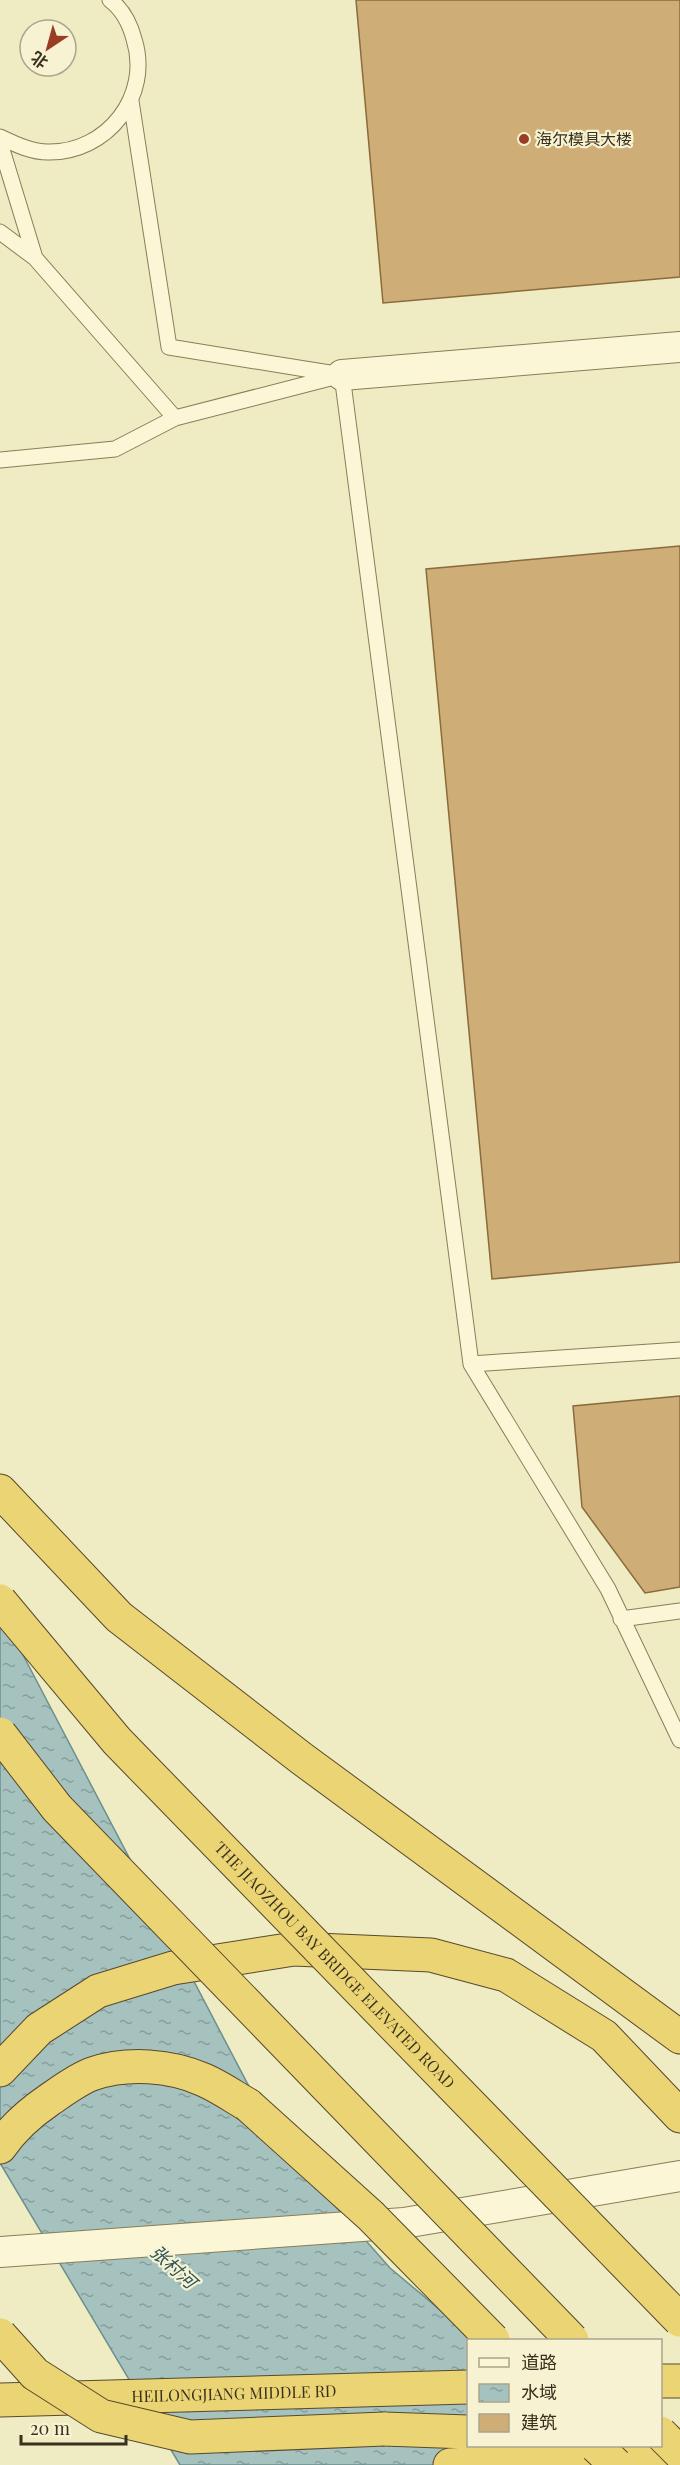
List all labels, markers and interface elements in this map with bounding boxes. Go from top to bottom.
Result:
north arrow [18,18,78,78]
text: 北 [26,47,52,74]
place label: 海尔模具大楼 [536,128,632,149]
marker: 海尔模具大楼 [517,132,531,146]
street label: THE JIAOZHOU BAY BRIDGE ELEVATED ROAD [210,1837,460,2093]
water label: 张村河 [146,2239,204,2295]
legend [467,2339,662,2447]
text: 道路 [521,2350,557,2374]
street label: HEILONGJIANG MIDDLE RD [131,2380,337,2406]
text: 水域 [521,2380,557,2404]
scale bar [21,2408,126,2446]
text: 建筑 [521,2410,557,2434]
text: 20 m [30,2416,70,2440]

